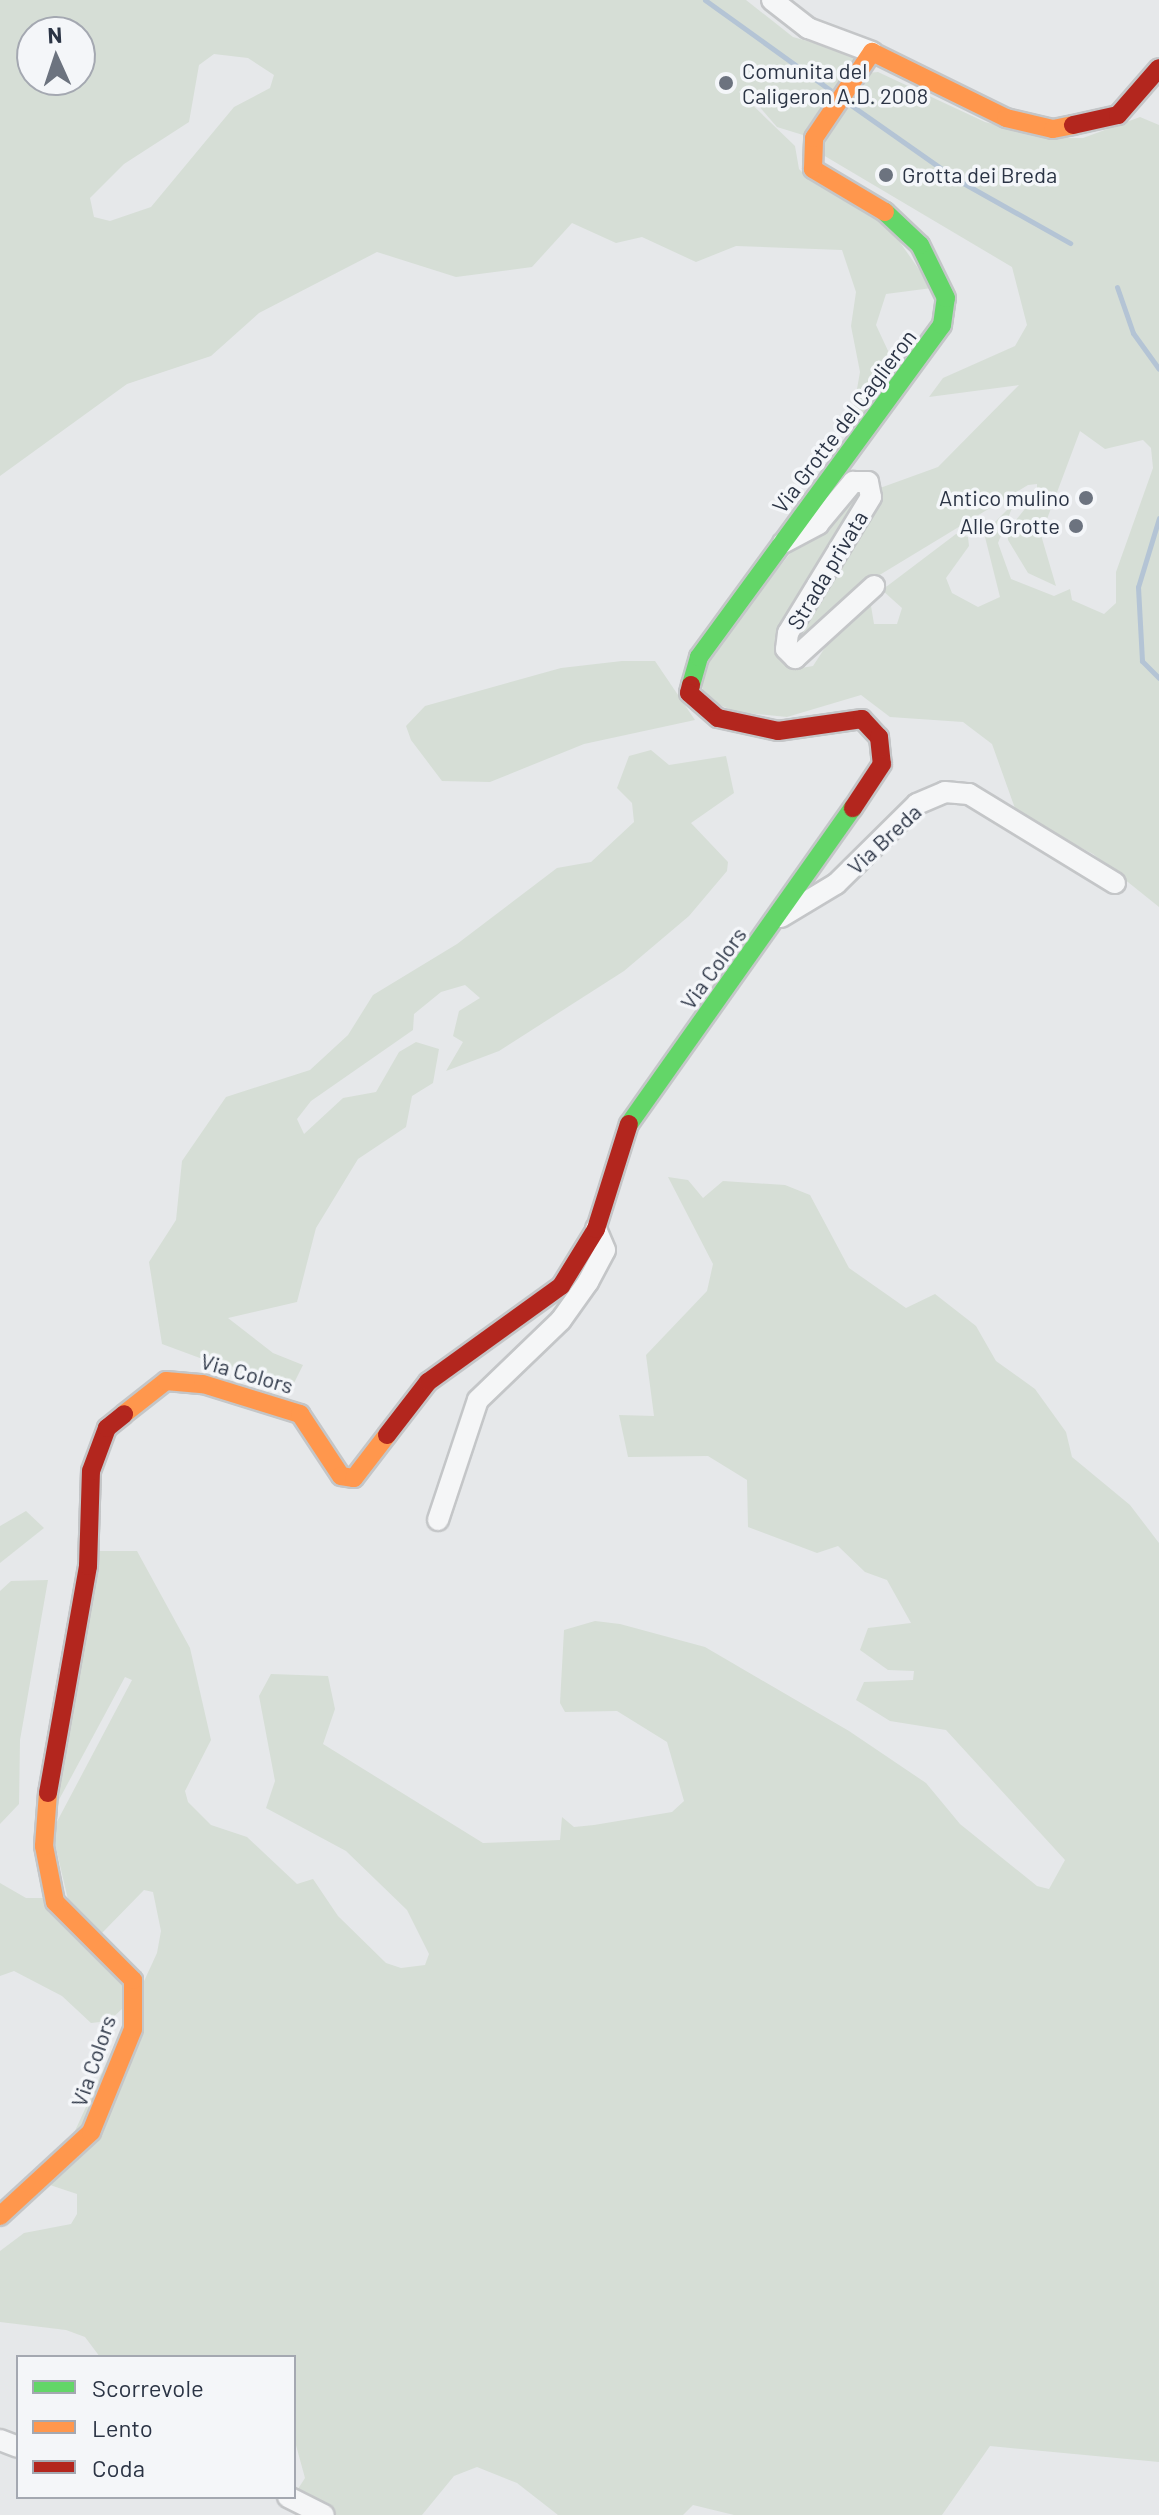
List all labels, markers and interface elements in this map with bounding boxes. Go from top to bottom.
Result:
north arrow [16,16,96,96]
text: N [47,21,63,47]
place label: Comunita del Caligeron A.D. 2008 [742,57,928,108]
marker: Comunita del Caligeron A.D. 2008 [717,74,735,92]
place label: Grotta dei Breda [902,162,1057,188]
marker: Grotta dei Breda [877,166,895,184]
street label: Via Grotte del Caglieron [766,324,922,518]
place label: Antico mulino [939,485,1070,511]
marker: Antico mulino [1077,489,1095,507]
street label: Strada privata [781,506,873,634]
place label: Alle Grotte [960,513,1060,539]
marker: Alle Grotte [1067,517,1085,535]
street label: Via Breda [842,798,926,880]
street label: Via Colors [674,922,752,1014]
street label: Via Colors [198,1347,296,1399]
street label: Via Colors [65,2012,121,2110]
legend [16,2355,296,2499]
text: Scorrevole [92,2373,204,2402]
text: Lento [92,2413,153,2442]
text: Coda [92,2453,145,2482]

